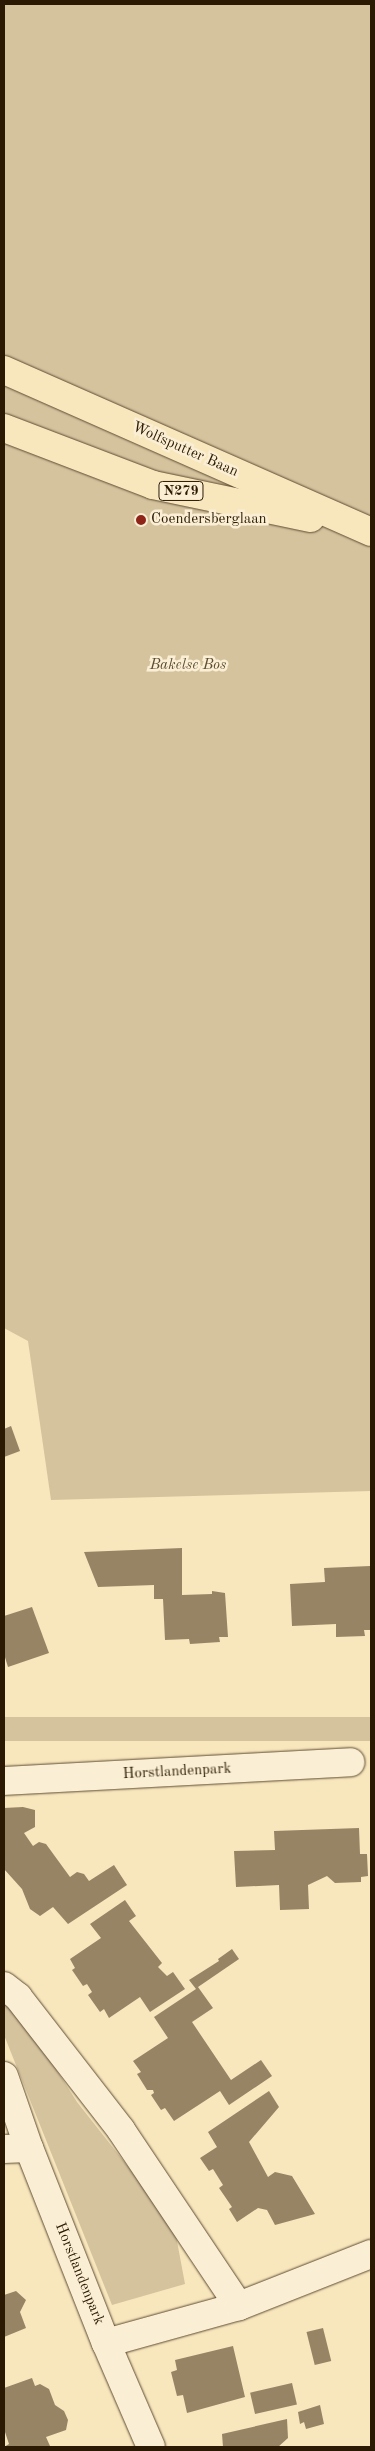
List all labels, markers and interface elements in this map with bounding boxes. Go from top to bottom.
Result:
street label: Wolfsputter Baan [129,419,241,481]
road number: N279 [157,480,205,502]
place label: Coendersberglaan [151,511,267,529]
marker: Coendersberglaan [135,514,147,526]
park label: Bakelse Bos [150,657,226,675]
street label: Horstlandenpark [122,1760,232,1784]
street label: Horstlandenpark [50,2220,108,2328]

